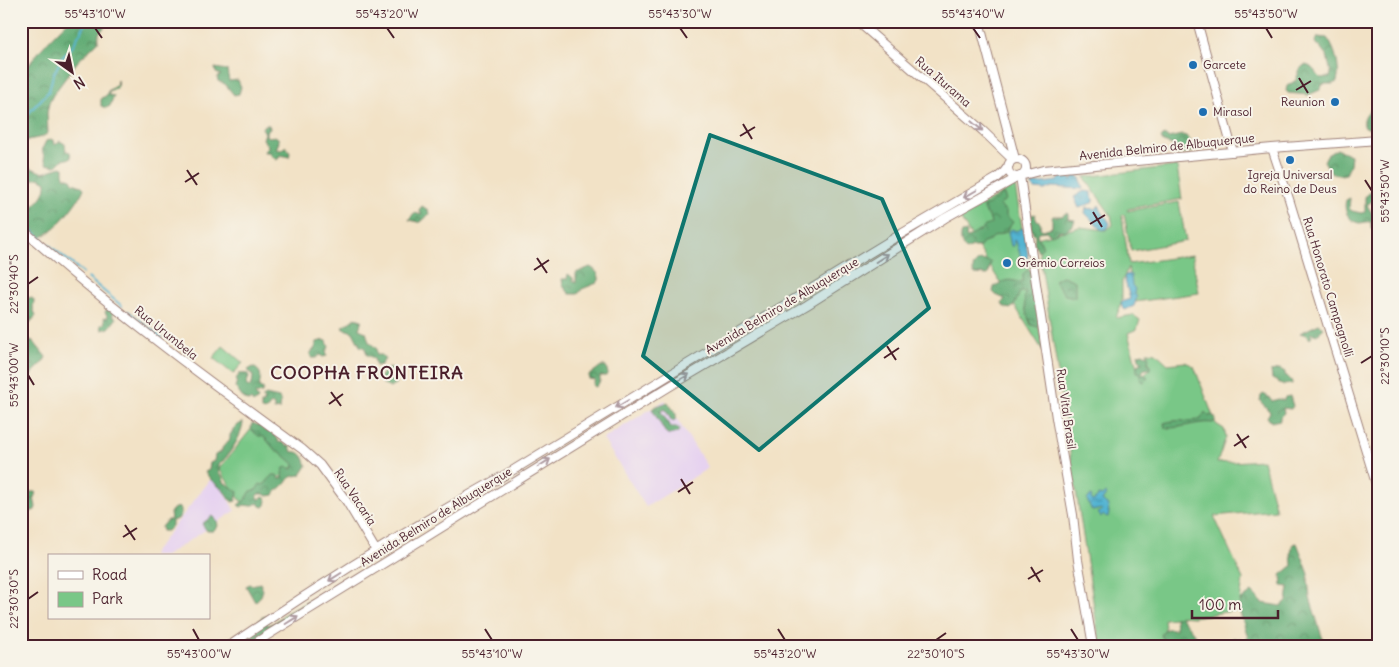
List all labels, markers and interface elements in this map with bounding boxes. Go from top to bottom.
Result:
text: 55°43'10"W [64,6,126,21]
text: 55°43'20"W [355,6,419,21]
text: 55°43'30"W [648,6,712,21]
text: 55°43'40"W [941,6,1005,21]
text: 55°43'50"W [1234,6,1298,21]
north arrow [48,48,98,98]
street label: Rua Iturama [912,53,974,110]
place label: Garcete [1203,57,1246,72]
marker: Garcete [1187,59,1199,71]
text: N [70,73,88,93]
place label: Reunion [1281,94,1325,109]
marker: Reunion [1329,96,1341,108]
place label: Mirasol [1213,104,1252,119]
marker: Mirasol [1197,106,1209,118]
one-way arrow [971,121,984,132]
street label: Avenida Belmiro de Albuquerque [1079,130,1255,163]
marker: Igreja Universal do Reino de Deus [1284,154,1296,166]
text: 55°43'50"W [1377,159,1392,223]
place label: Igreja Universal do Reino de Deus [1243,167,1337,196]
one-way arrow [964,189,978,199]
street label: Rua Honorato Campagnolli [1300,215,1357,359]
one-way arrow [875,253,889,264]
text: 22°30'40"S [6,254,21,314]
street label: Avenida Belmiro de Albuquerque [702,254,861,357]
place label: Grêmio Correios [1017,255,1105,270]
marker: Grêmio Correios [1001,257,1013,269]
street label: Rua Urumbela [132,302,201,363]
text: 22°30'10"S [1377,327,1392,385]
text: 55°43'00"W [6,343,21,407]
district label: COOPHA FRONTEIRA [270,361,464,384]
street label: Rua Vital Brasil [1053,368,1080,450]
one-way arrow [675,373,690,383]
one-way arrow [615,400,629,410]
one-way arrow [537,458,551,468]
street label: Avenida Belmiro de Albuquerque [357,464,514,570]
street label: Rua Vacaria [331,465,380,528]
legend [48,554,210,620]
text: Road [92,565,127,584]
text: 22°30'30"S [6,569,21,629]
one-way arrow [329,573,343,583]
scale bar [1192,587,1278,619]
text: Park [92,589,123,608]
text: 100 m [1199,595,1241,614]
one-way arrow [284,614,298,624]
text: 55°43'00"W [167,646,231,661]
text: 55°43'10"W [461,646,523,661]
text: 55°43'20"W [753,646,817,661]
text: 22°30'10"S [907,646,965,661]
text: 55°43'30"W [1046,646,1110,661]

